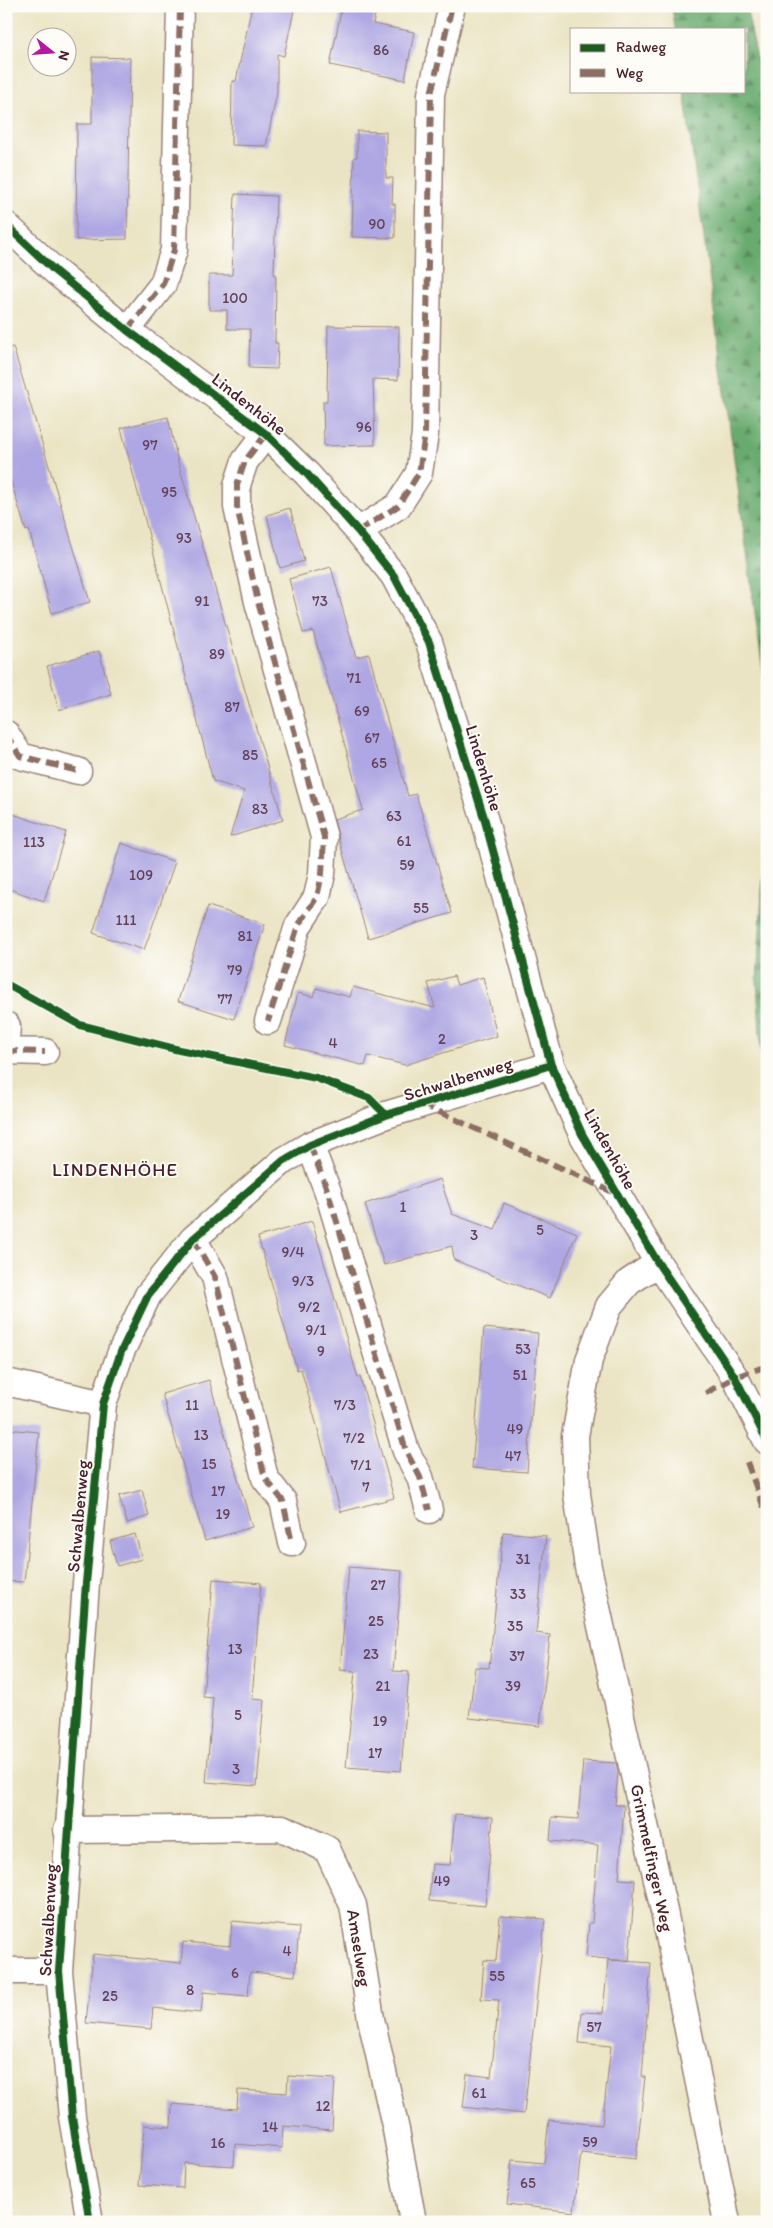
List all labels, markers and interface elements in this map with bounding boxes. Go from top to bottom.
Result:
north arrow [28,28,78,78]
legend [570,28,746,92]
text: Radweg [616,38,666,56]
house number: 86 [373,41,389,59]
text: N [54,49,73,63]
text: Weg [616,64,643,82]
house number: 90 [368,215,386,233]
house number: 100 [222,289,248,307]
street label: Lindenhöhe [207,368,291,440]
house number: 96 [356,418,372,436]
house number: 97 [142,436,158,454]
house number: 95 [161,483,177,501]
house number: 93 [176,529,192,547]
house number: 91 [195,592,209,610]
house number: 73 [312,592,328,610]
house number: 89 [209,645,225,663]
house number: 71 [347,669,361,687]
house number: 87 [224,698,240,716]
house number: 69 [354,702,370,720]
street label: Lindenhöhe [460,722,508,814]
house number: 67 [364,729,380,747]
house number: 85 [242,746,258,764]
house number: 65 [371,754,387,772]
house number: 83 [252,800,268,818]
house number: 63 [386,807,402,825]
house number: 61 [397,832,411,850]
house number: 113 [23,833,45,851]
house number: 59 [399,856,415,874]
house number: 109 [129,866,153,884]
house number: 55 [413,899,429,917]
house number: 111 [116,911,136,929]
house number: 81 [237,927,253,945]
house number: 79 [227,961,243,979]
house number: 77 [218,990,233,1008]
house number: 2 [438,1030,446,1048]
house number: 4 [328,1034,338,1052]
street label: Schwalbenweg [401,1052,516,1106]
street label: Lindenhöhe [579,1105,641,1193]
district label: LINDENHÖHE [52,1158,178,1181]
house number: 1 [400,1198,407,1216]
house number: 5 [536,1221,544,1239]
house number: 3 [470,1226,478,1244]
house number: 9/4 [281,1243,305,1261]
house number: 9/3 [292,1272,314,1290]
house number: 9/2 [298,1298,320,1316]
house number: 9/1 [305,1321,327,1339]
house number: 53 [515,1340,531,1358]
house number: 9 [317,1342,325,1360]
house number: 51 [513,1366,527,1384]
house number: 11 [185,1396,199,1414]
house number: 7/3 [334,1396,356,1414]
house number: 49 [507,1420,524,1438]
house number: 13 [193,1426,209,1444]
house number: 7/2 [343,1429,365,1447]
house number: 47 [505,1447,522,1465]
house number: 15 [202,1455,217,1473]
house number: 7/1 [351,1456,371,1474]
street label: Schwalbenweg [62,1458,94,1573]
house number: 7 [362,1478,370,1496]
house number: 17 [211,1482,226,1500]
house number: 19 [216,1505,231,1523]
house number: 31 [515,1550,531,1568]
house number: 27 [370,1576,386,1594]
house number: 33 [510,1585,526,1603]
house number: 25 [368,1612,384,1630]
house number: 35 [507,1617,523,1635]
house number: 13 [227,1640,243,1658]
house number: 23 [363,1645,379,1663]
house number: 37 [509,1647,525,1665]
house number: 21 [376,1677,390,1695]
house number: 39 [505,1677,521,1695]
house number: 5 [234,1706,242,1724]
house number: 19 [373,1712,388,1730]
house number: 17 [368,1744,383,1762]
house number: 3 [232,1760,240,1778]
street label: Grimmelfinger Weg [626,1782,679,1935]
street label: Schwalbenweg [34,1862,62,1977]
house number: 49 [434,1872,451,1890]
street label: Amselweg [342,1908,376,1989]
house number: 4 [282,1942,292,1960]
house number: 6 [231,1964,239,1982]
house number: 55 [489,1967,505,1985]
house number: 8 [186,1981,194,1999]
house number: 25 [102,1987,118,2005]
house number: 57 [586,2018,602,2036]
house number: 61 [472,2084,486,2102]
house number: 12 [316,2097,331,2115]
house number: 14 [262,2118,278,2136]
house number: 59 [582,2133,598,2151]
house number: 16 [211,2134,226,2152]
house number: 65 [520,2174,536,2192]

